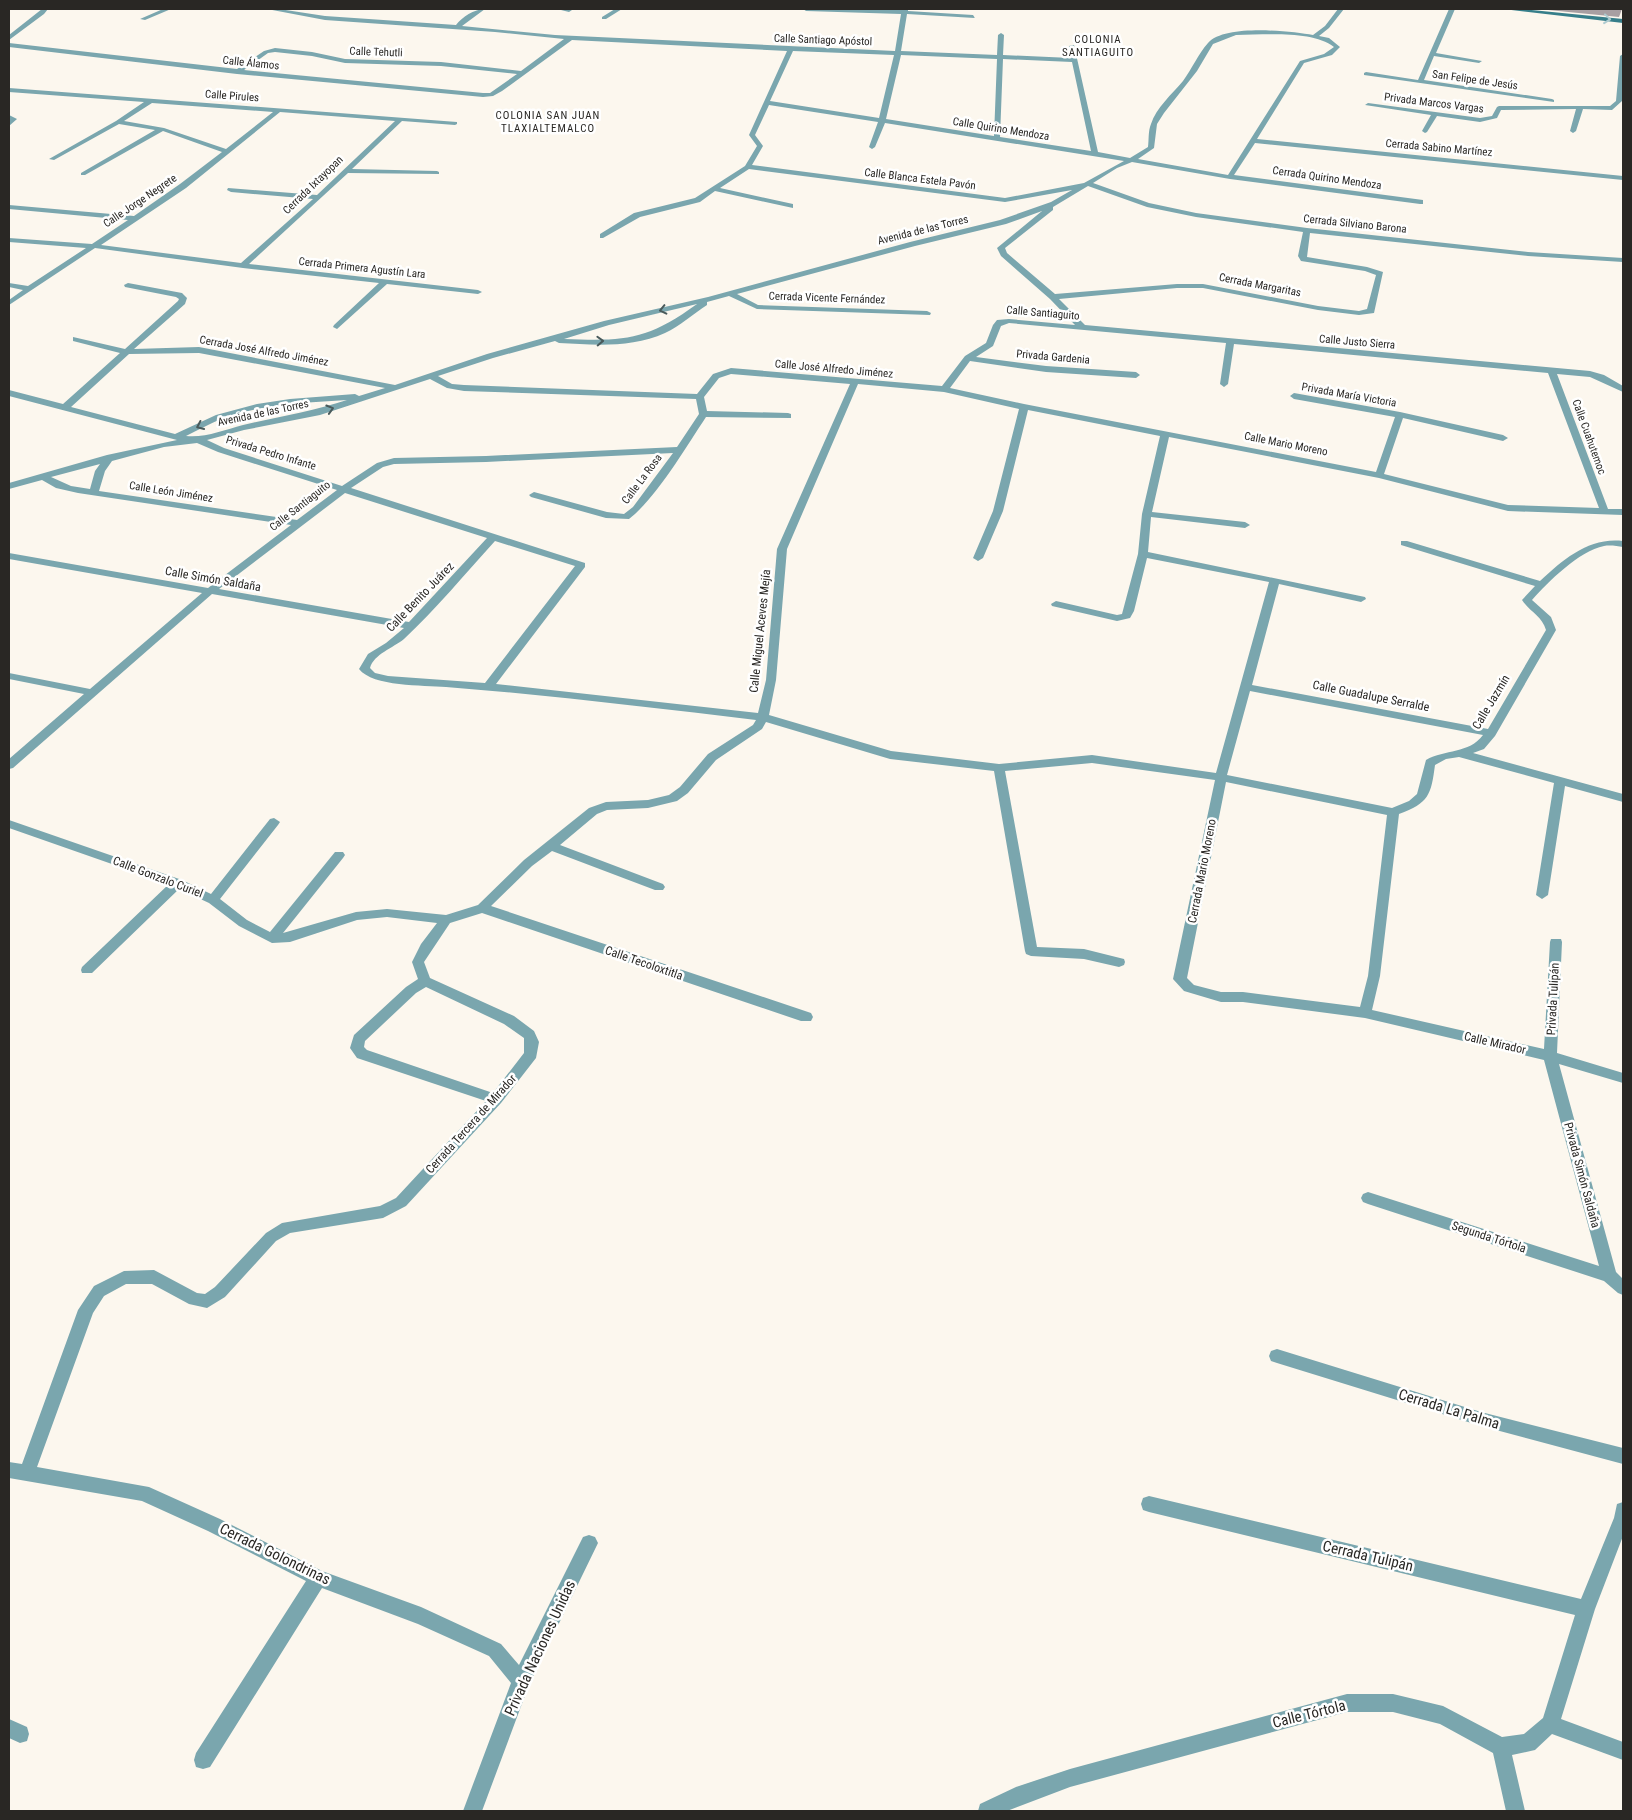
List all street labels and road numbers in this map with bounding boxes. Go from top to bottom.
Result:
street label: Calle Santiago Apóstol [774,32,872,48]
street label: Calle Tehutli [349,45,403,59]
street label: Calle Álamos [222,54,280,72]
street label: San Felipe de Jesús [1431,68,1519,92]
street label: Calle Pirules [204,88,260,104]
street label: Privada Marcos Vargas [1383,90,1485,116]
street label: Calle Quirino Mendoza [952,115,1050,143]
street label: Cerrada Sabino Martínez [1385,137,1493,159]
street label: Cerrada Ixtayopan [280,153,346,217]
street label: Cerrada Quirino Mendoza [1272,164,1382,192]
street label: Calle Blanca Estela Pavón [864,166,976,192]
street label: Calle Jorge Negrete [101,172,179,230]
street label: Avenida de las Torres [876,212,970,248]
street label: Cerrada Silviano Barona [1303,212,1407,236]
street label: Cerrada Primera Agustín Lara [298,255,426,281]
street label: Cerrada Margaritas [1218,271,1302,299]
street label: Cerrada Vicente Fernández [768,289,886,307]
street label: Calle Santiaguito [1006,303,1081,323]
street label: Calle Justo Sierra [1318,332,1396,352]
street label: Cerrada José Alfredo Jiménez [198,333,330,369]
street label: Privada Gardenia [1016,347,1090,367]
street label: Calle José Alfredo Jiménez [774,357,894,381]
street label: Privada María Victoria [1301,380,1397,410]
street label: Avenida de las Torres [216,397,310,429]
street label: Calle Cuahutemoc [1569,398,1609,476]
street label: Calle Mario Moreno [1243,430,1329,459]
street label: Privada Pedro Infante [224,433,318,473]
street label: Calle La Rosa [619,452,665,506]
street label: Calle Santiaguito [267,478,333,534]
street label: Calle León Jiménez [128,479,214,505]
street label: Calle Benito Juárez [383,559,457,635]
street label: Calle Simón Saldaña [164,564,262,594]
street label: Calle Miguel Aceves Mejía [747,568,773,693]
street label: Calle Jazmín [1469,672,1513,732]
street label: Calle Guadalupe Serralde [1311,678,1431,714]
street label: Cerrada Mario Moreno [1185,818,1219,924]
street label: Calle Gonzalo Curiel [111,853,205,901]
street label: Calle Tecoloxtitla [603,943,685,983]
street label: Privada Tulipán [1544,962,1562,1036]
street label: Calle Mirador [1463,1029,1528,1057]
street label: Cerrada Tercera de Mirador [423,1071,519,1176]
street label: Privada Simón Saldaña [1561,1121,1603,1230]
street label: Segunda Tórtola [1450,1218,1528,1256]
street label: Cerrada La Palma [1396,1385,1502,1433]
street label: Cerrada Golondrinas [217,1519,333,1589]
street label: Cerrada Tulipán [1321,1537,1415,1575]
street label: Privada Naciones Unidas [501,1577,579,1719]
street label: Calle Tórtola [1271,1696,1347,1732]

